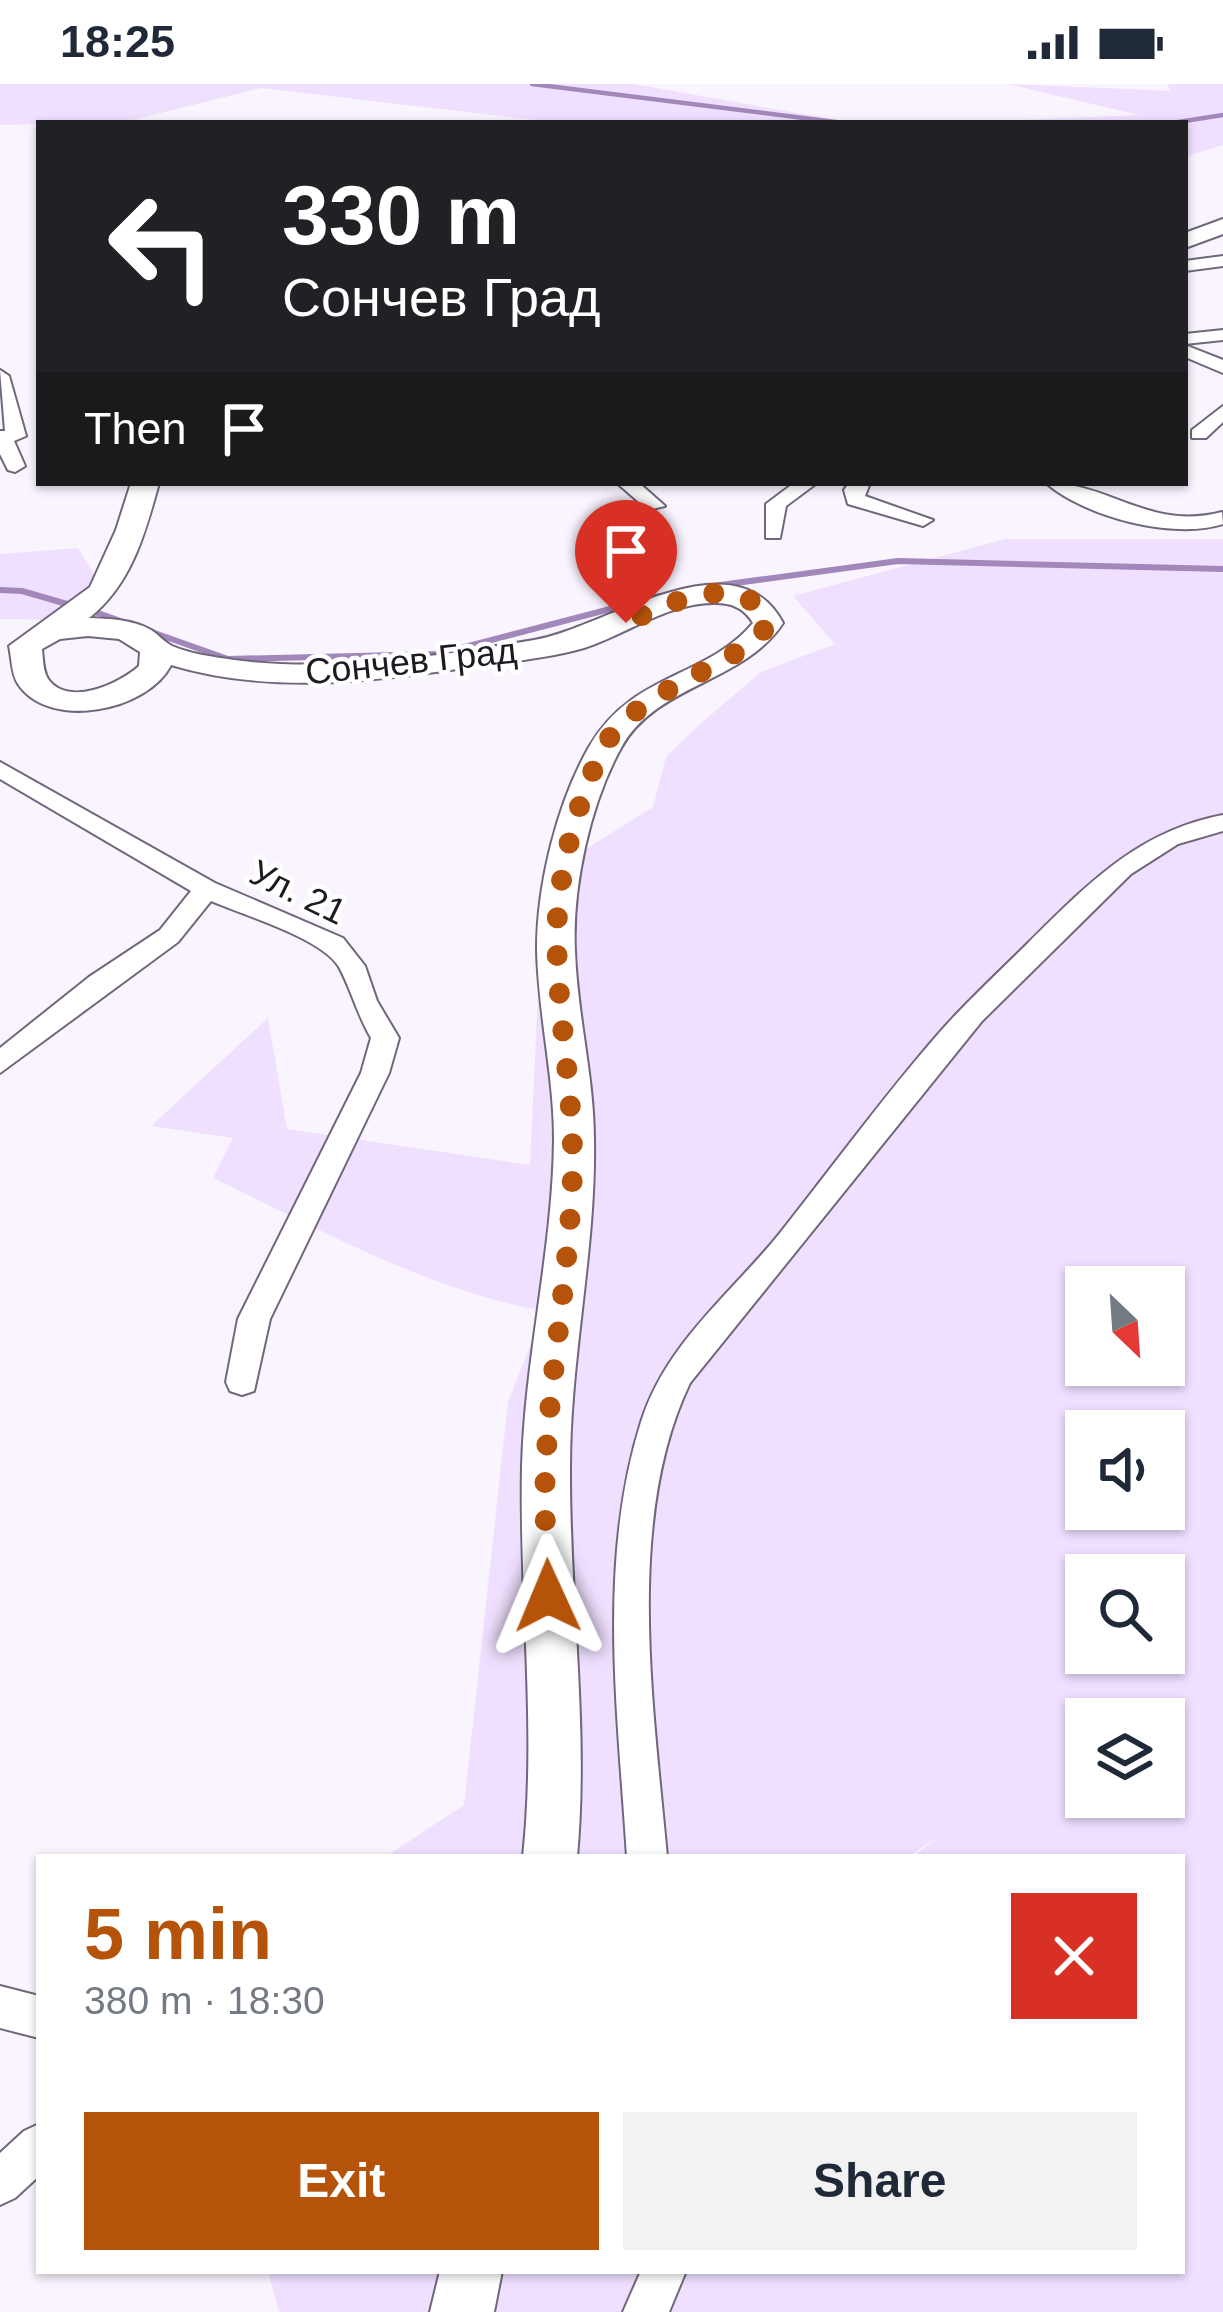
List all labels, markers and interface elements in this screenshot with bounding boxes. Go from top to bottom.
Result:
text: 18:25 [60,16,175,67]
icon: left [84,168,240,324]
text: 330 m [282,168,520,262]
text: Сончев Град [282,267,601,327]
icon: arrive [211,396,277,462]
text: Then [84,403,187,454]
pin [575,500,677,623]
icon: arrive [593,518,659,584]
street label: Сончев Град [303,630,519,692]
street label: Ул. 21 [243,851,353,933]
north arrow [1065,1266,1185,1386]
map controls [1065,1266,1185,1818]
button: sound [1065,1410,1185,1530]
position arrow [485,1533,611,1659]
button: search [1065,1554,1185,1674]
button: layers [1065,1698,1185,1818]
button: close [1011,1893,1137,2019]
text: 5 min [84,1894,272,1974]
text: 380 m · 18:30 [84,1979,325,2022]
button: Exit [84,2112,599,2250]
button: Share [623,2112,1137,2250]

